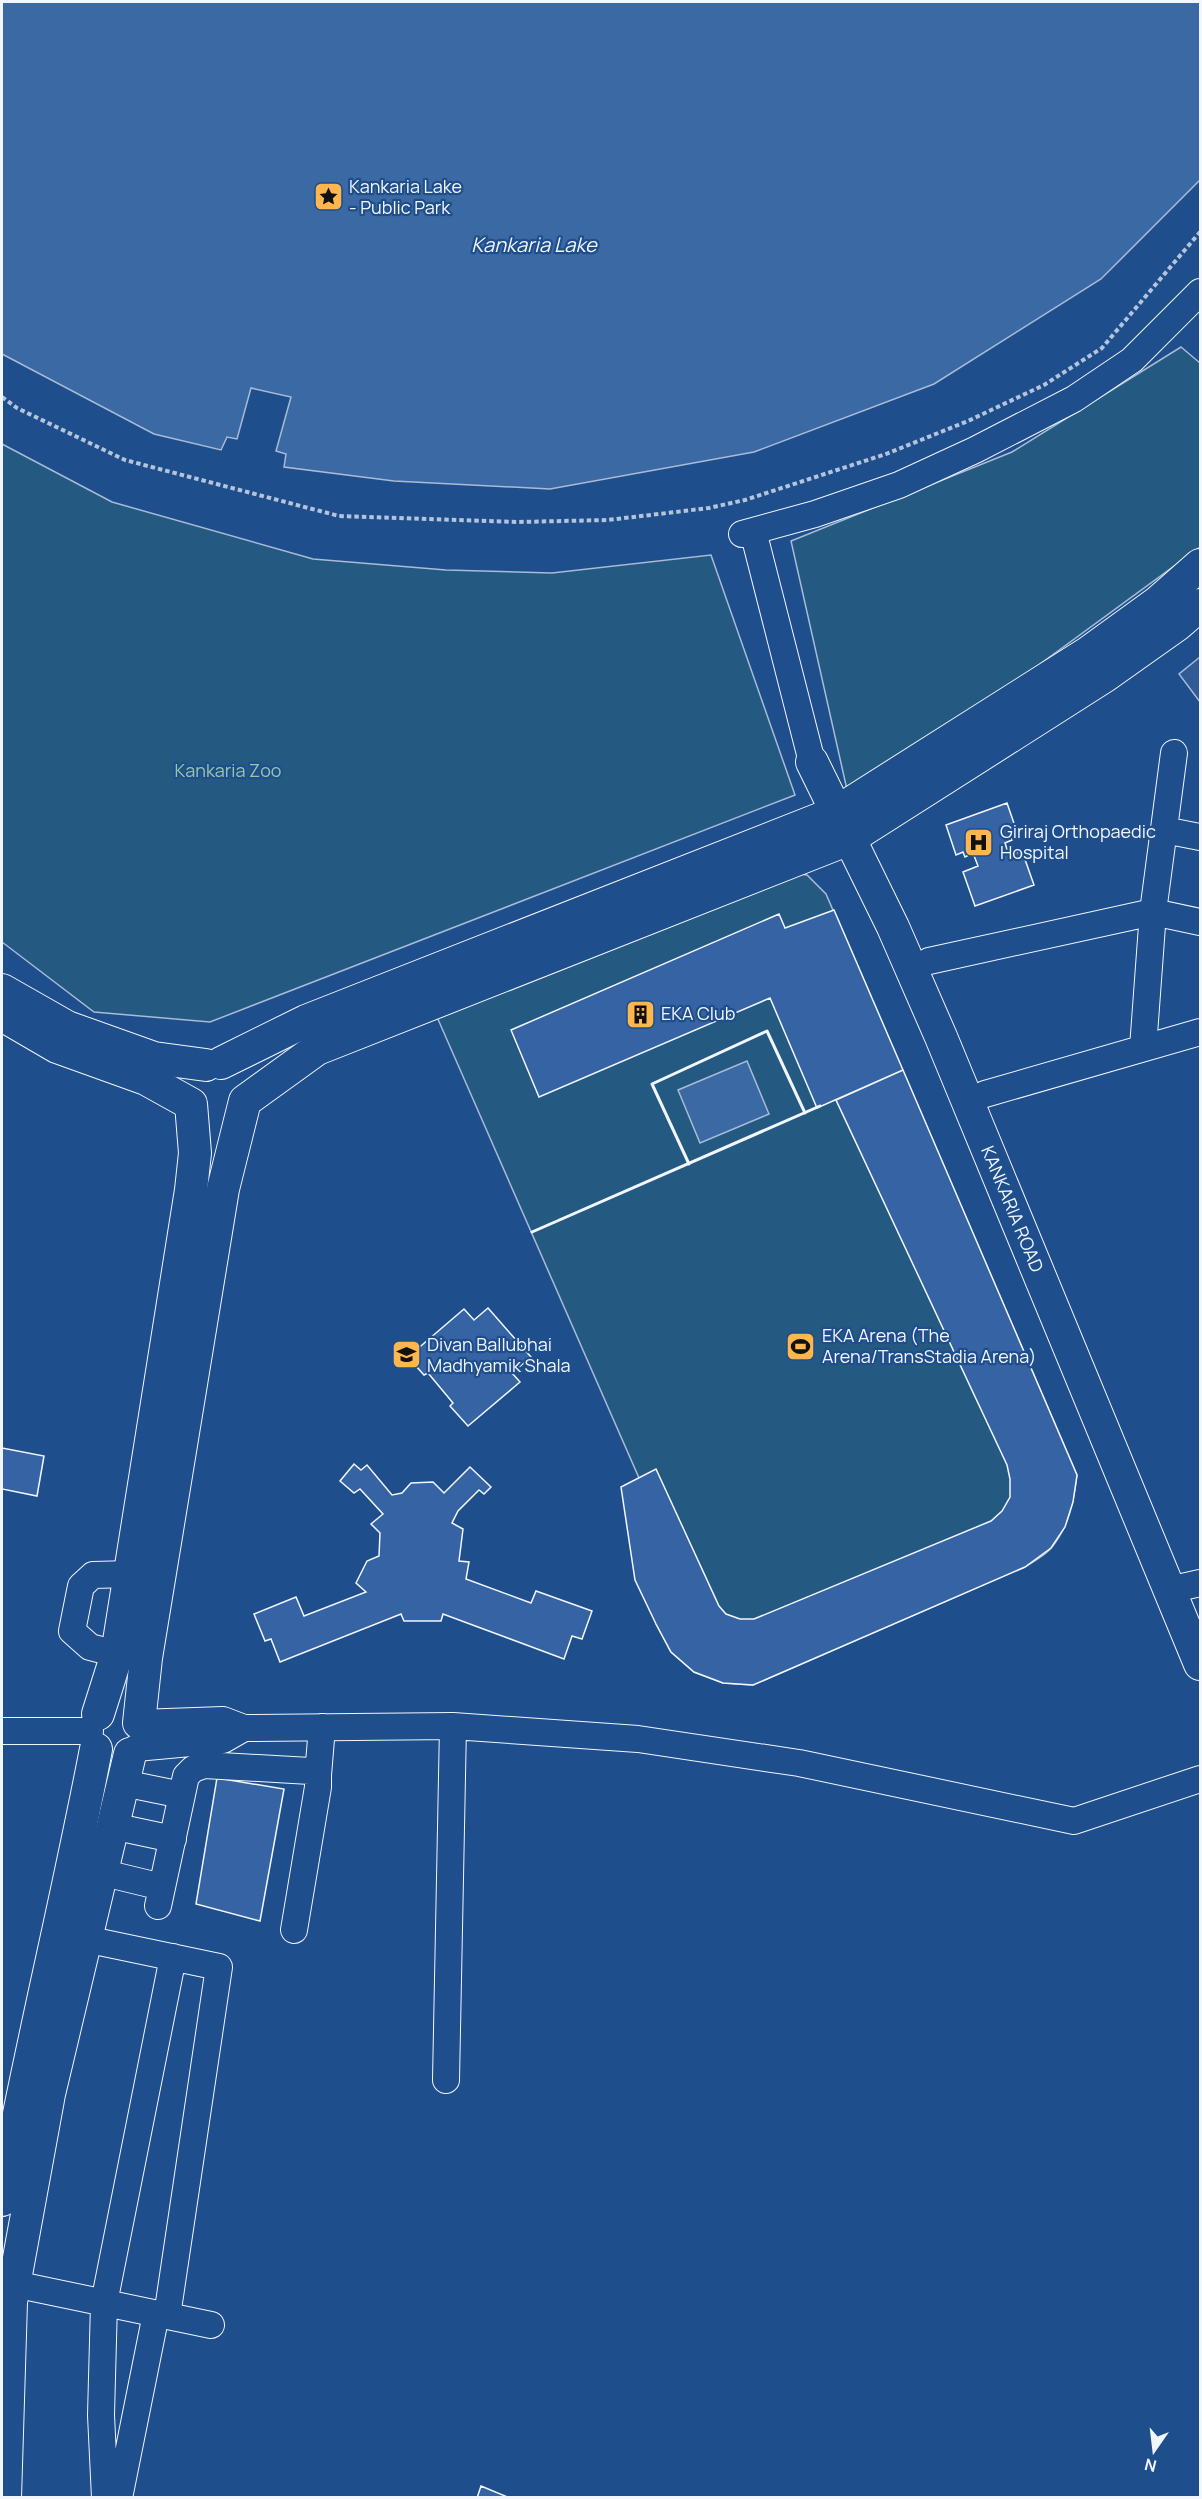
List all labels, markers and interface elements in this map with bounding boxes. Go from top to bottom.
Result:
place label: Kankaria Lake - Public Park [349,174,462,219]
place icon: Kankaria Lake - Public Park [312,181,344,213]
water label: Kankaria Lake [471,231,598,258]
park label: Kankaria Zoo [175,758,281,782]
place label: Giriraj Orthopaedic Hospital [1000,819,1156,864]
hospital icon: Giriraj Orthopaedic Hospital [963,826,995,858]
building icon: EKA Club [624,998,656,1030]
place label: EKA Club [661,1001,735,1025]
street label: KANKARIA ROAD [976,1142,1050,1275]
place label: EKA Arena (The Arena/TransStadia Arena) [822,1323,1036,1368]
sports icon: EKA Arena (The Arena/TransStadia Arena) [785,1330,817,1362]
place label: Divan Ballubhai Madhyamik Shala [427,1332,571,1377]
school or university icon: Divan Ballubhai Madhyamik Shala [390,1339,422,1371]
north arrow [1124,2421,1184,2481]
text: N [1142,2453,1159,2478]

